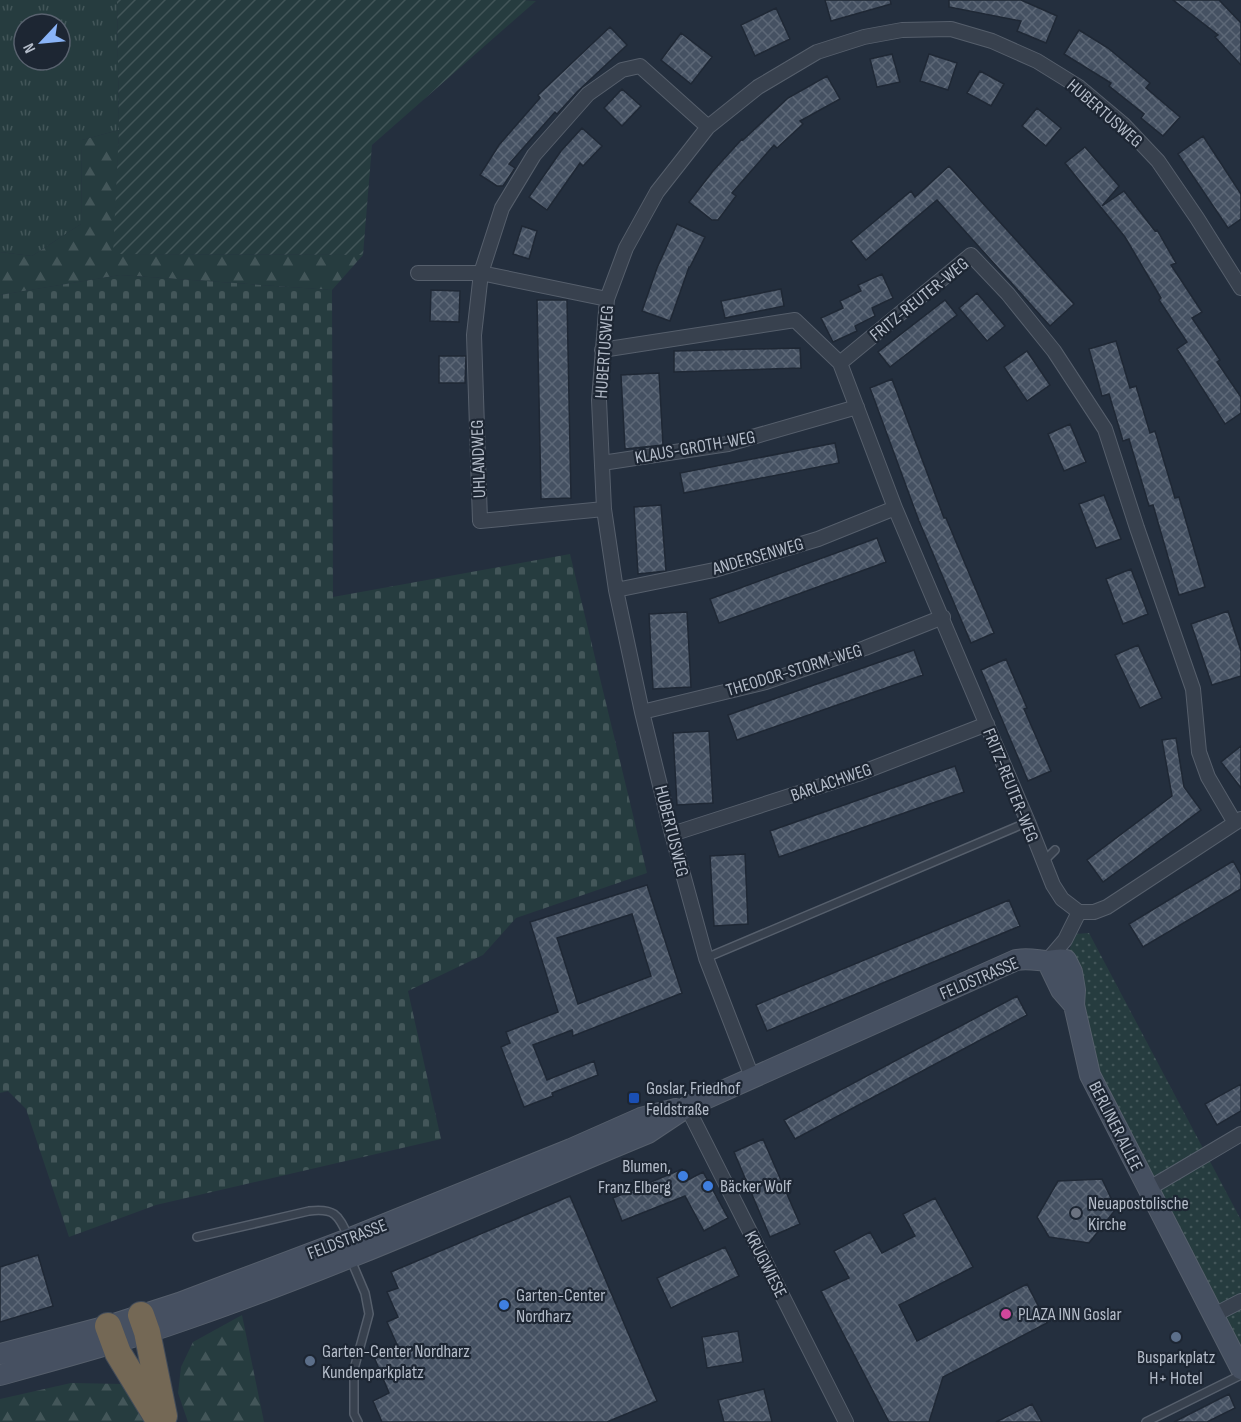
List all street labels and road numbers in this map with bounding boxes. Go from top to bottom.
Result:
street label: HUBERTUSWEG [1063,75,1147,152]
street label: FRITZ-REUTER-WEG [866,253,973,346]
street label: HUBERTUSWEG [591,305,618,399]
street label: UHLANDWEG [467,419,490,499]
street label: KLAUS-GROTH-WEG [633,427,757,468]
street label: ANDERSENWEG [709,533,806,580]
street label: THEODOR-STORM-WEG [724,640,865,701]
street label: FRITZ-REUTER-WEG [978,725,1043,845]
street label: BARLACHWEG [788,759,874,806]
street label: HUBERTUSWEG [650,783,693,879]
street label: FELDSTRASSE [937,953,1022,1004]
street label: BERLINER ALLEE [1084,1078,1147,1175]
street label: FELDSTRASSE [305,1215,390,1264]
street label: KRUGWIESE [740,1227,791,1301]

